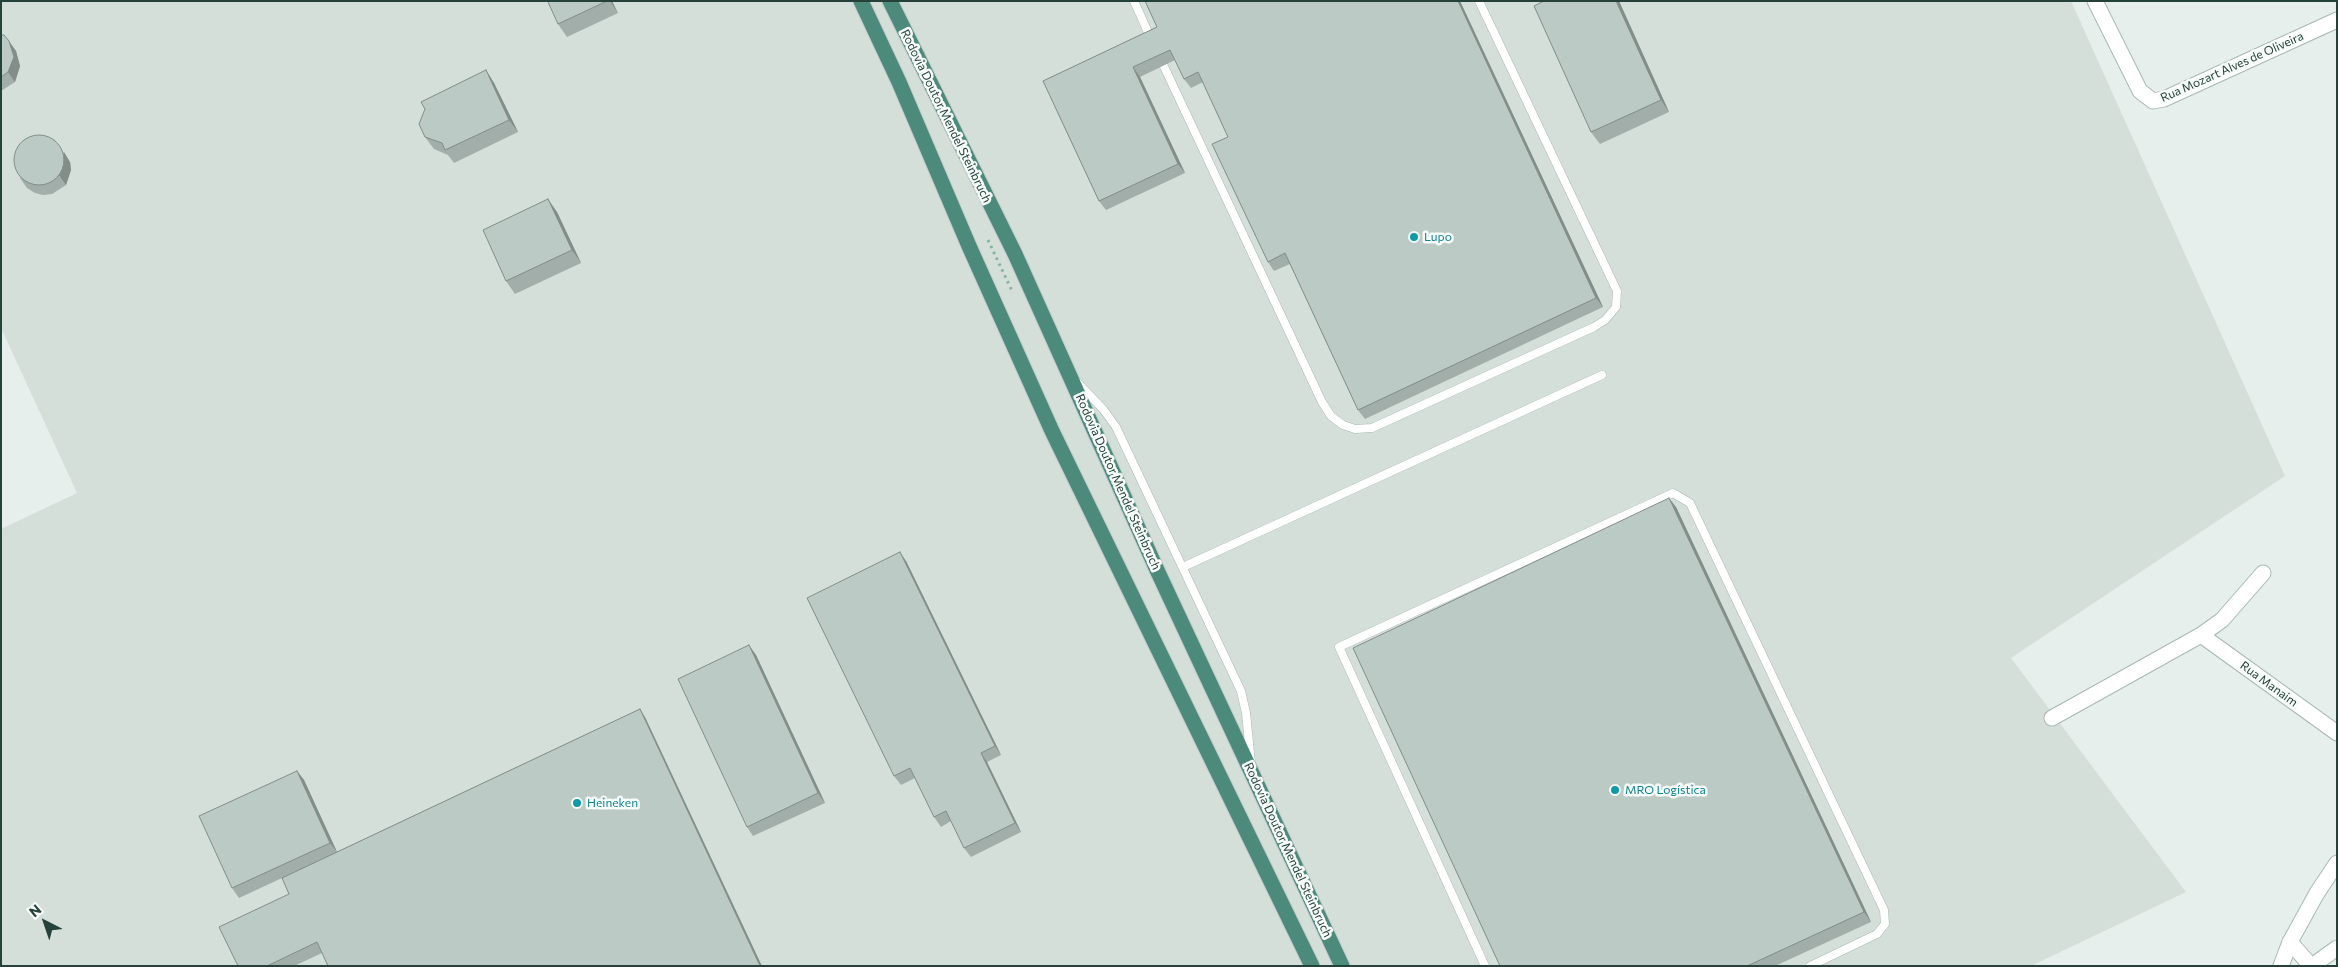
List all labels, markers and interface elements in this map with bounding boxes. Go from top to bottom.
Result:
street label: Rodovia Doutor Mendel Steinbruch [898,27,994,205]
street label: Rua Mozart Alves de Oliveira [2158,29,2306,105]
place label: Lupo [1424,230,1452,244]
marker: Lupo [1408,231,1420,243]
street label: Rodovia Doutor Mendel Steinbruch [1073,392,1163,572]
street label: Rua Manaim [2237,658,2301,710]
street label: Rodovia Doutor Mendel Steinbruch [1241,760,1335,940]
place label: MRO Logística [1625,783,1706,797]
marker: MRO Logística [1609,784,1621,796]
place label: Heineken [587,796,638,810]
marker: Heineken [571,797,583,809]
north arrow [20,897,70,947]
text: N [25,900,44,920]

